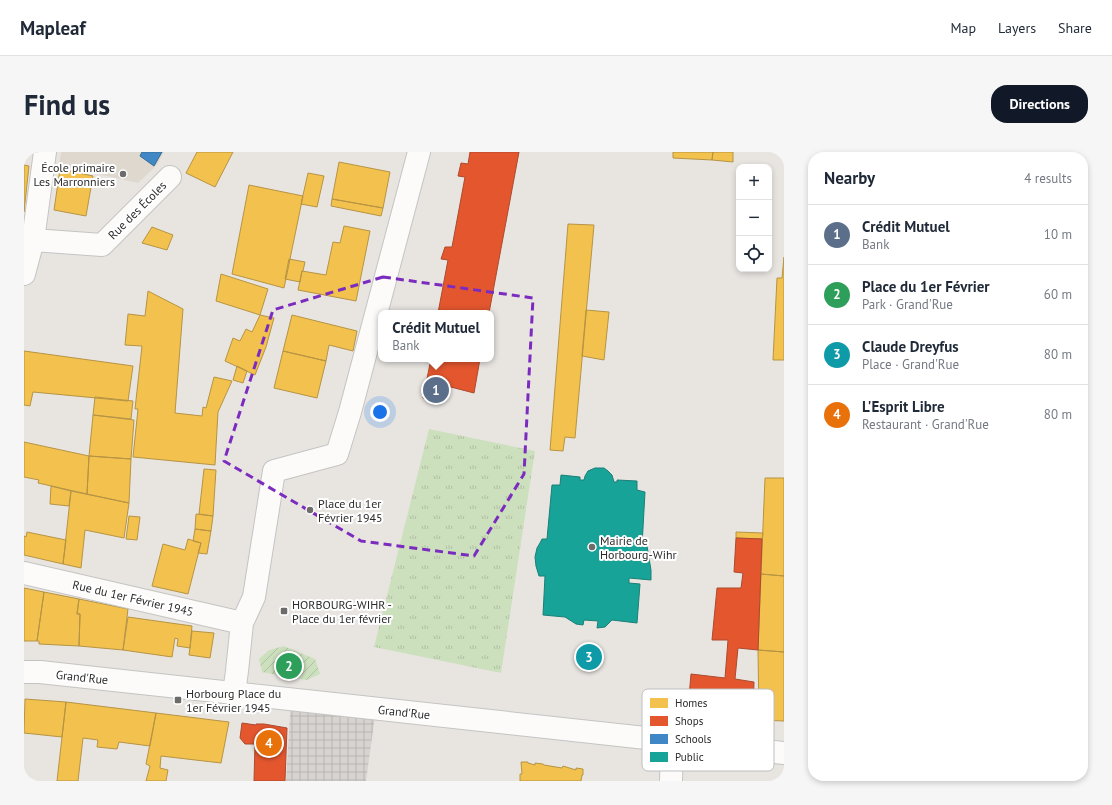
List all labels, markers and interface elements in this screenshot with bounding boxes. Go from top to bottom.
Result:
text: Mapleaf [20,16,86,40]
text: Map [950,19,976,37]
text: Layers [998,19,1036,37]
text: Share [1058,19,1092,37]
button: Directions [991,85,1088,123]
text: Find us [24,86,110,123]
place label: École primaire Les Marronniers [34,160,115,189]
map controls [736,164,772,272]
button: + [736,164,772,200]
text: Nearby [824,167,875,189]
marker: École primaire Les Marronniers [118,169,128,179]
text: 4 results [1024,170,1072,187]
street label: Rue des Écoles [105,178,169,242]
button: − [736,200,772,236]
text: Crédit Mutuel [862,217,950,236]
text: 1 [833,226,841,243]
text: 10 m [1044,226,1072,243]
button: locate [736,236,772,272]
text: Bank [862,236,889,253]
text: Place du 1er Février [862,277,990,296]
text: 2 [833,286,841,303]
text: 60 m [1044,286,1072,303]
text: Park · Grand'Rue [862,296,953,313]
popup [378,310,494,362]
text: Crédit Mutuel [392,318,480,337]
text: Bank [392,337,420,354]
text: Claude Dreyfus [862,337,959,356]
text: 3 [833,346,841,363]
text: 80 m [1044,346,1072,363]
text: Place · Grand'Rue [862,356,959,373]
pin: 1 [423,375,449,405]
text: L'Esprit Libre [862,397,945,416]
your location [370,402,390,422]
text: 4 [833,406,841,423]
text: 80 m [1044,406,1072,423]
text: Restaurant · Grand'Rue [862,416,989,433]
place label: Place du 1er Février 1945 [318,496,383,525]
marker: Place du 1er Février 1945 [305,505,315,515]
place label: Mairie de Horbourg-Wihr [600,533,677,562]
marker: Mairie de Horbourg-Wihr [587,542,597,552]
street label: Rue du 1er Février 1945 [71,577,195,619]
place label: HORBOURG-WIHR - Place du 1er février [292,597,392,626]
marker: HORBOURG-WIHR - Place du 1er février [279,606,289,616]
pin: 3 [576,642,602,672]
pin: 2 [276,651,302,681]
street label: Grand'Rue [55,667,109,687]
place label: Horbourg Place du 1er Février 1945 [186,686,281,715]
legend [642,689,774,771]
marker: Horbourg Place du 1er Février 1945 [173,695,183,705]
text: Homes [675,696,708,710]
street label: Grand'Rue [377,702,431,722]
text: Shops [675,714,704,728]
pin: 4 [256,728,282,758]
text: Schools [675,732,712,746]
text: Public [675,750,704,764]

